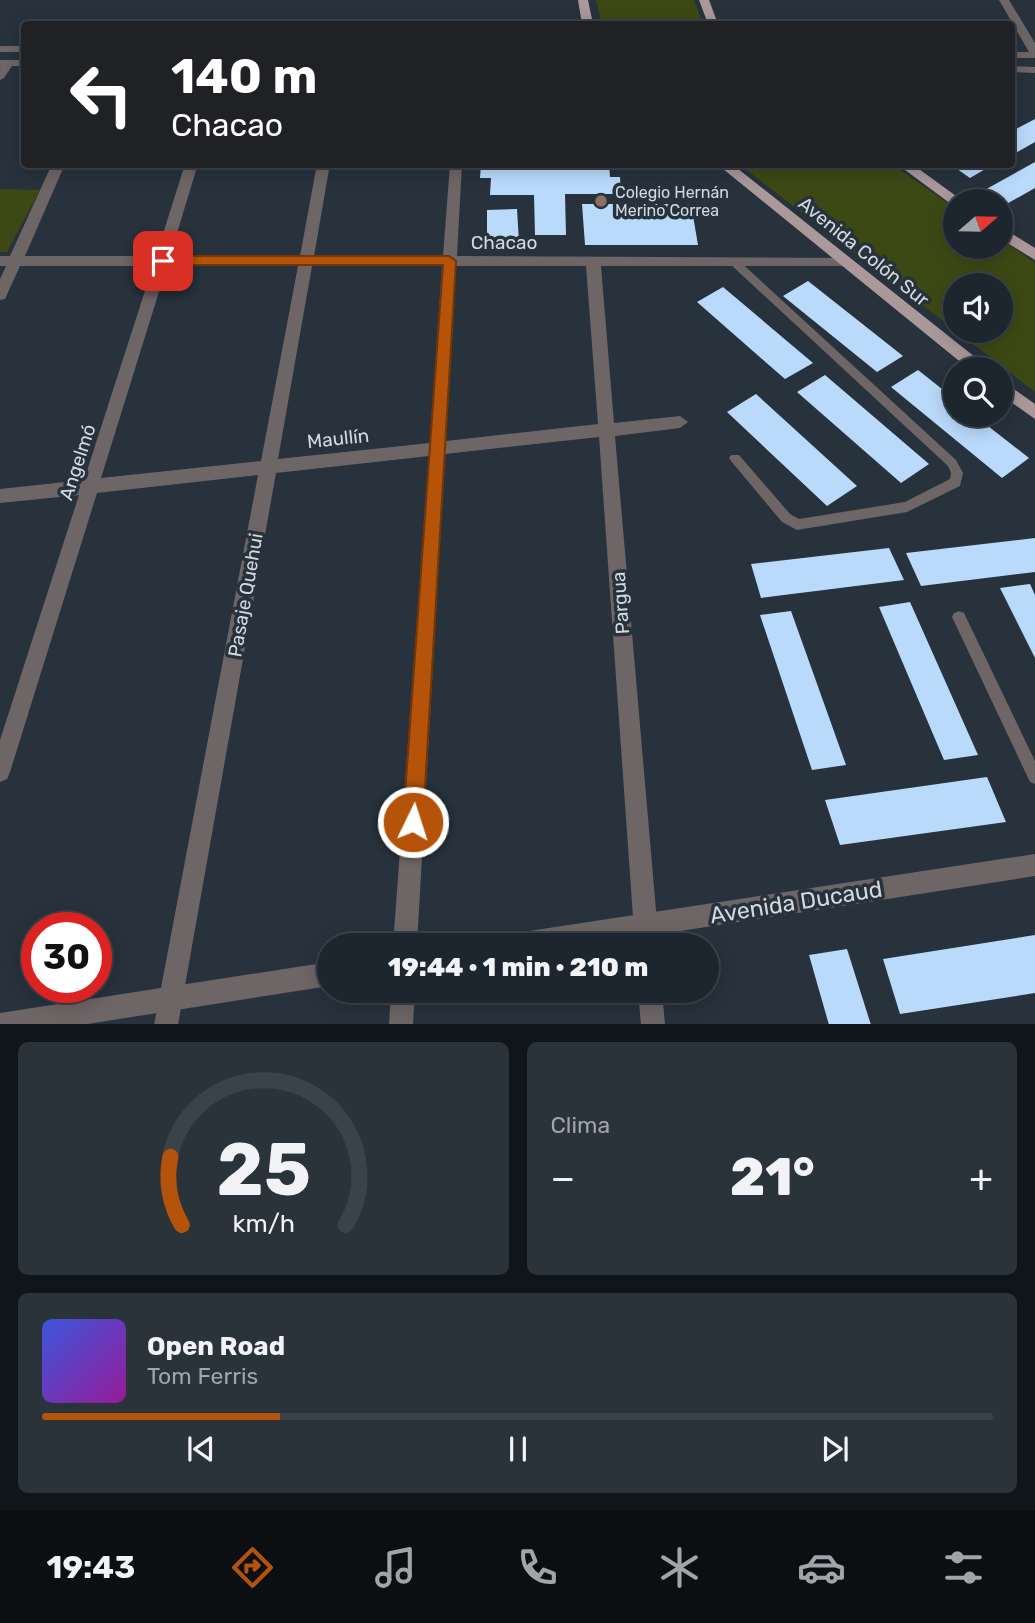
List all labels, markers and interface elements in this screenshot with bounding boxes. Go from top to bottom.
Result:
text: 140 m [171,47,317,105]
icon: left [56,49,147,140]
text: Chacao [171,106,283,144]
place label: Colegio Hernán Merino Correa [615,183,729,220]
north arrow [943,189,1013,259]
map controls [943,189,1013,427]
street label: Avenida Colón Sur [794,192,934,312]
marker: Colegio Hernán Merino Correa [593,193,609,209]
pin [133,231,193,291]
street label: Chacao [471,231,537,254]
icon: arrive [144,242,182,280]
button: sound [943,273,1013,343]
button: search [943,357,1013,427]
street label: Angelmó [54,421,101,503]
street label: Maullín [306,424,370,453]
street label: Pasaje Quehui [223,531,268,659]
street label: Pargua [607,571,634,635]
position arrow [376,785,450,859]
street label: Avenida Ducaud [708,875,884,929]
speed limit sign: 30 [21,912,112,1003]
text: 19:44 · 1 min · 210 m [388,952,648,983]
text: Clima [551,1111,610,1139]
text: 25 [216,1127,310,1213]
text: 21° [730,1146,814,1208]
text: − [551,1155,575,1201]
text: + [969,1155,993,1201]
text: km/h [232,1208,294,1237]
text: Open Road [147,1331,285,1362]
text: Tom Ferris [147,1362,258,1390]
icon: previous [182,1430,220,1468]
icon: pause [499,1430,537,1468]
icon: next [816,1430,854,1468]
icon: directions [228,1543,277,1592]
icon: music [371,1543,420,1592]
icon: phone [513,1543,562,1592]
icon: climate [655,1543,704,1592]
icon: car [797,1543,846,1592]
icon: filters [939,1543,988,1592]
text: 19:43 [47,1548,135,1586]

